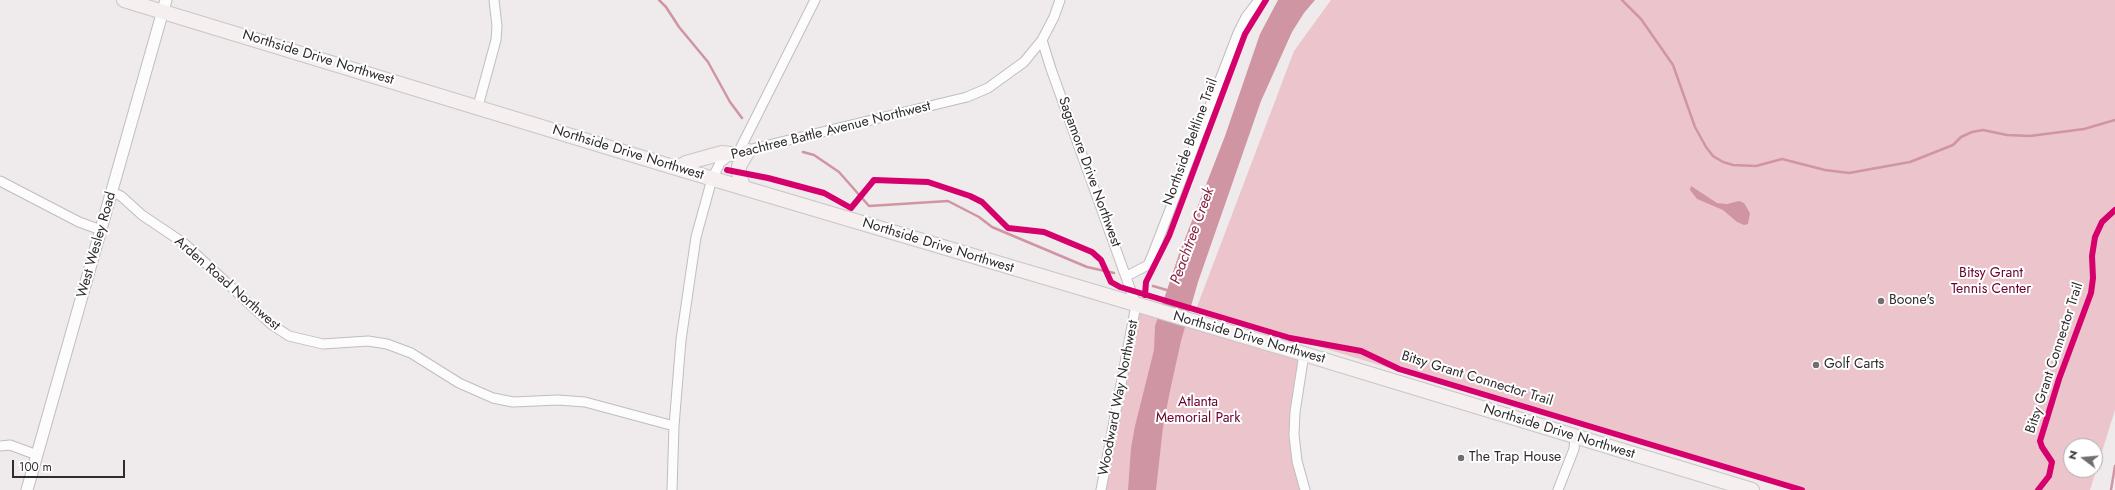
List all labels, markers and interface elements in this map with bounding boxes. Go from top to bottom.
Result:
street label: Northside Drive Northwest [240,27,396,89]
street label: Northside Beltline Trail [1160,76,1222,208]
street label: Sagamore Drive Northwest [1054,95,1124,249]
street label: Peachtree Battle Avenue Northwest [730,98,932,164]
street label: Northside Drive Northwest [550,122,706,184]
water label: Peachtree Creek [1167,185,1219,287]
street label: West Wesley Road [74,190,120,300]
street label: Northside Drive Northwest [860,215,1016,277]
street label: Arden Road Northwest [171,233,283,335]
park label: Bitsy Grant Tennis Center [1951,266,2031,298]
street label: Bitsy Grant Connector Trail [2023,280,2087,436]
place label: Boone's [1889,293,1934,309]
marker: Boone's [1876,296,1886,306]
street label: Northside Drive Northwest [1171,308,1327,368]
street label: Woodward Way Northwest [1096,319,1142,477]
street label: Bitsy Grant Connector Trail [1399,348,1555,410]
place label: Golf Carts [1824,357,1884,373]
marker: Golf Carts [1811,360,1821,370]
park label: Atlanta Memorial Park [1156,395,1240,428]
street label: Northside Drive Northwest [1481,401,1637,463]
north arrow [2063,438,2103,478]
text: N [2064,449,2081,461]
place label: The Trap House [1469,450,1561,466]
scale bar [14,452,127,478]
marker: The Trap House [1456,453,1466,463]
text: 100 m [19,458,52,476]

